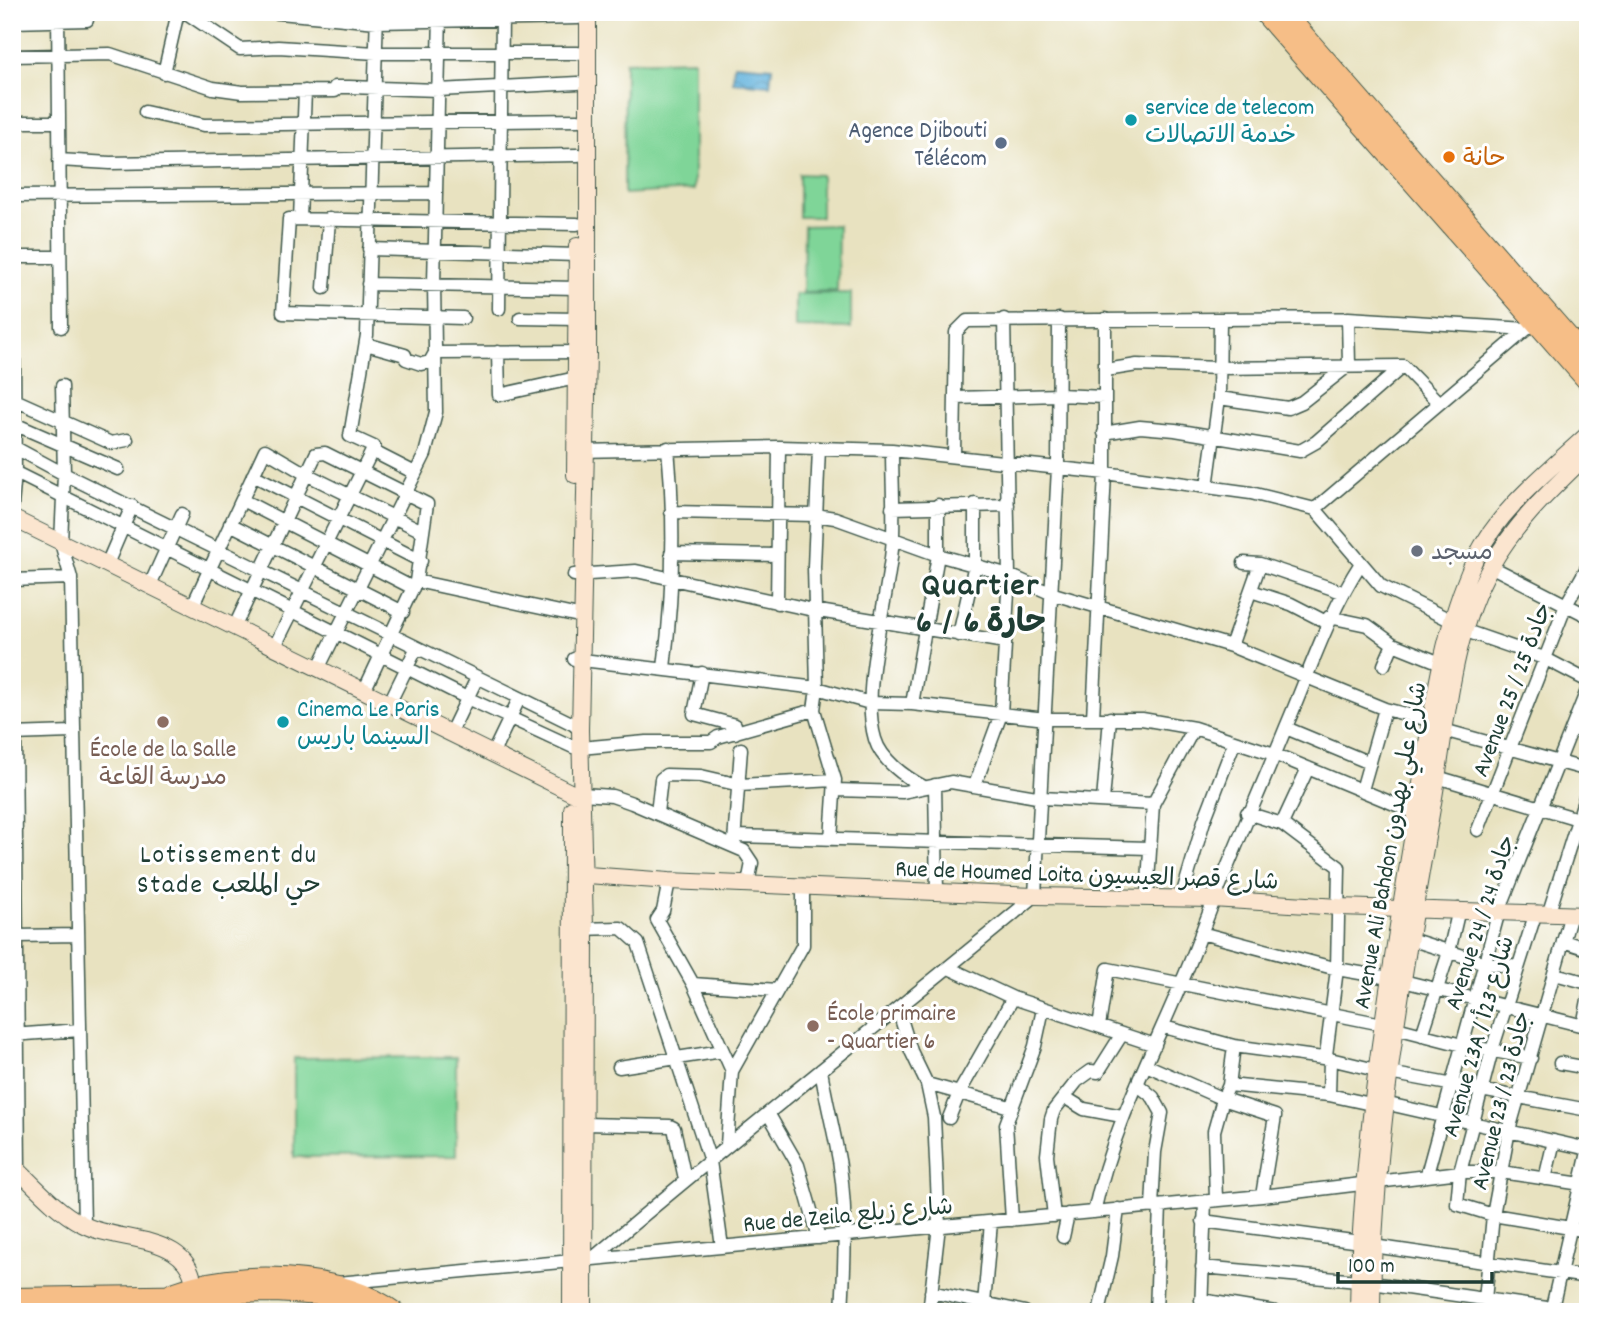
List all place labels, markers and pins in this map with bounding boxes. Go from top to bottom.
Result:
place label: service de telecom خدمة الاتصالات [1145,92,1315,154]
marker: service de telecom خدمة الاتصالات [1123,112,1139,128]
place label: Agence Djibouti Télécom [848,115,987,177]
marker: Agence Djibouti Télécom [993,135,1009,151]
place label: حانة [1463,143,1506,177]
marker: حانة [1441,149,1457,165]
place label: مسجد [1431,537,1493,571]
marker: مسجد [1409,543,1425,559]
place label: Cinema Le Paris السينما باريس [297,694,440,756]
marker: École de la Salle مدرسة القاعة [155,714,171,730]
marker: Cinema Le Paris السينما باريس [275,714,291,730]
place label: École de la Salle مدرسة القاعة [90,734,236,796]
place label: École primaire - Quartier 6 [827,998,956,1060]
marker: École primaire - Quartier 6 [805,1018,821,1034]

